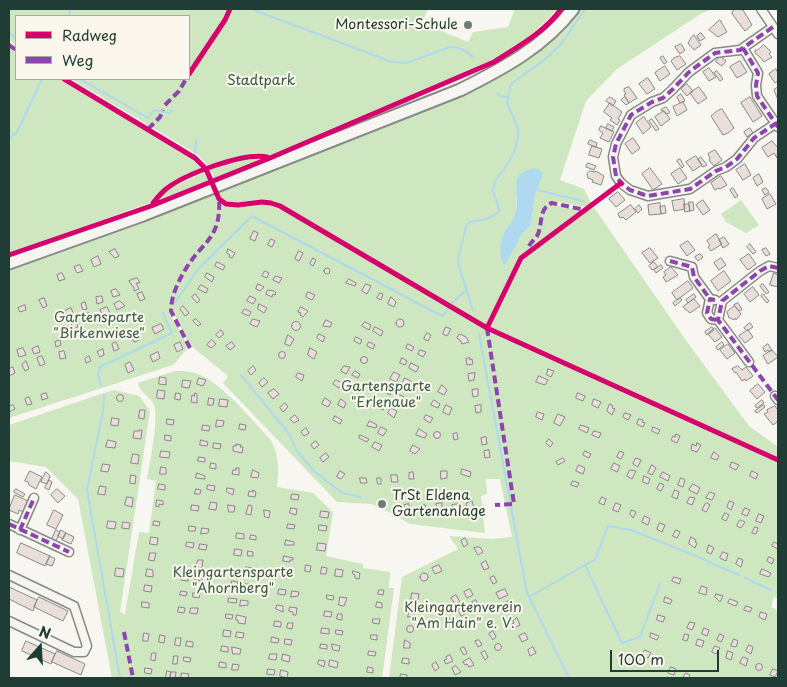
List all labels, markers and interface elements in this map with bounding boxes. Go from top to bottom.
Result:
legend [15,15,190,80]
place label: Montessori-Schule [335,17,458,33]
marker: Montessori-Schule [462,19,474,31]
text: Radweg [62,23,117,46]
text: Weg [62,48,93,71]
park label: Stadtpark [227,73,295,89]
park label: Gartensparte "Birkenwiese" [53,310,145,342]
park label: Gartensparte "Erlenaue" [341,379,431,412]
place label: TrSt Eldena Gartenanlage [392,488,486,520]
marker: TrSt Eldena Gartenanlage [376,498,388,510]
park label: Kleingartensparte "Ahornberg" [173,565,293,598]
park label: Kleingartenverein "Am Hain" e. V. [404,600,522,632]
text: N [36,621,54,644]
north arrow [15,622,65,672]
scale bar [612,640,721,672]
text: 100 m [618,647,664,670]

